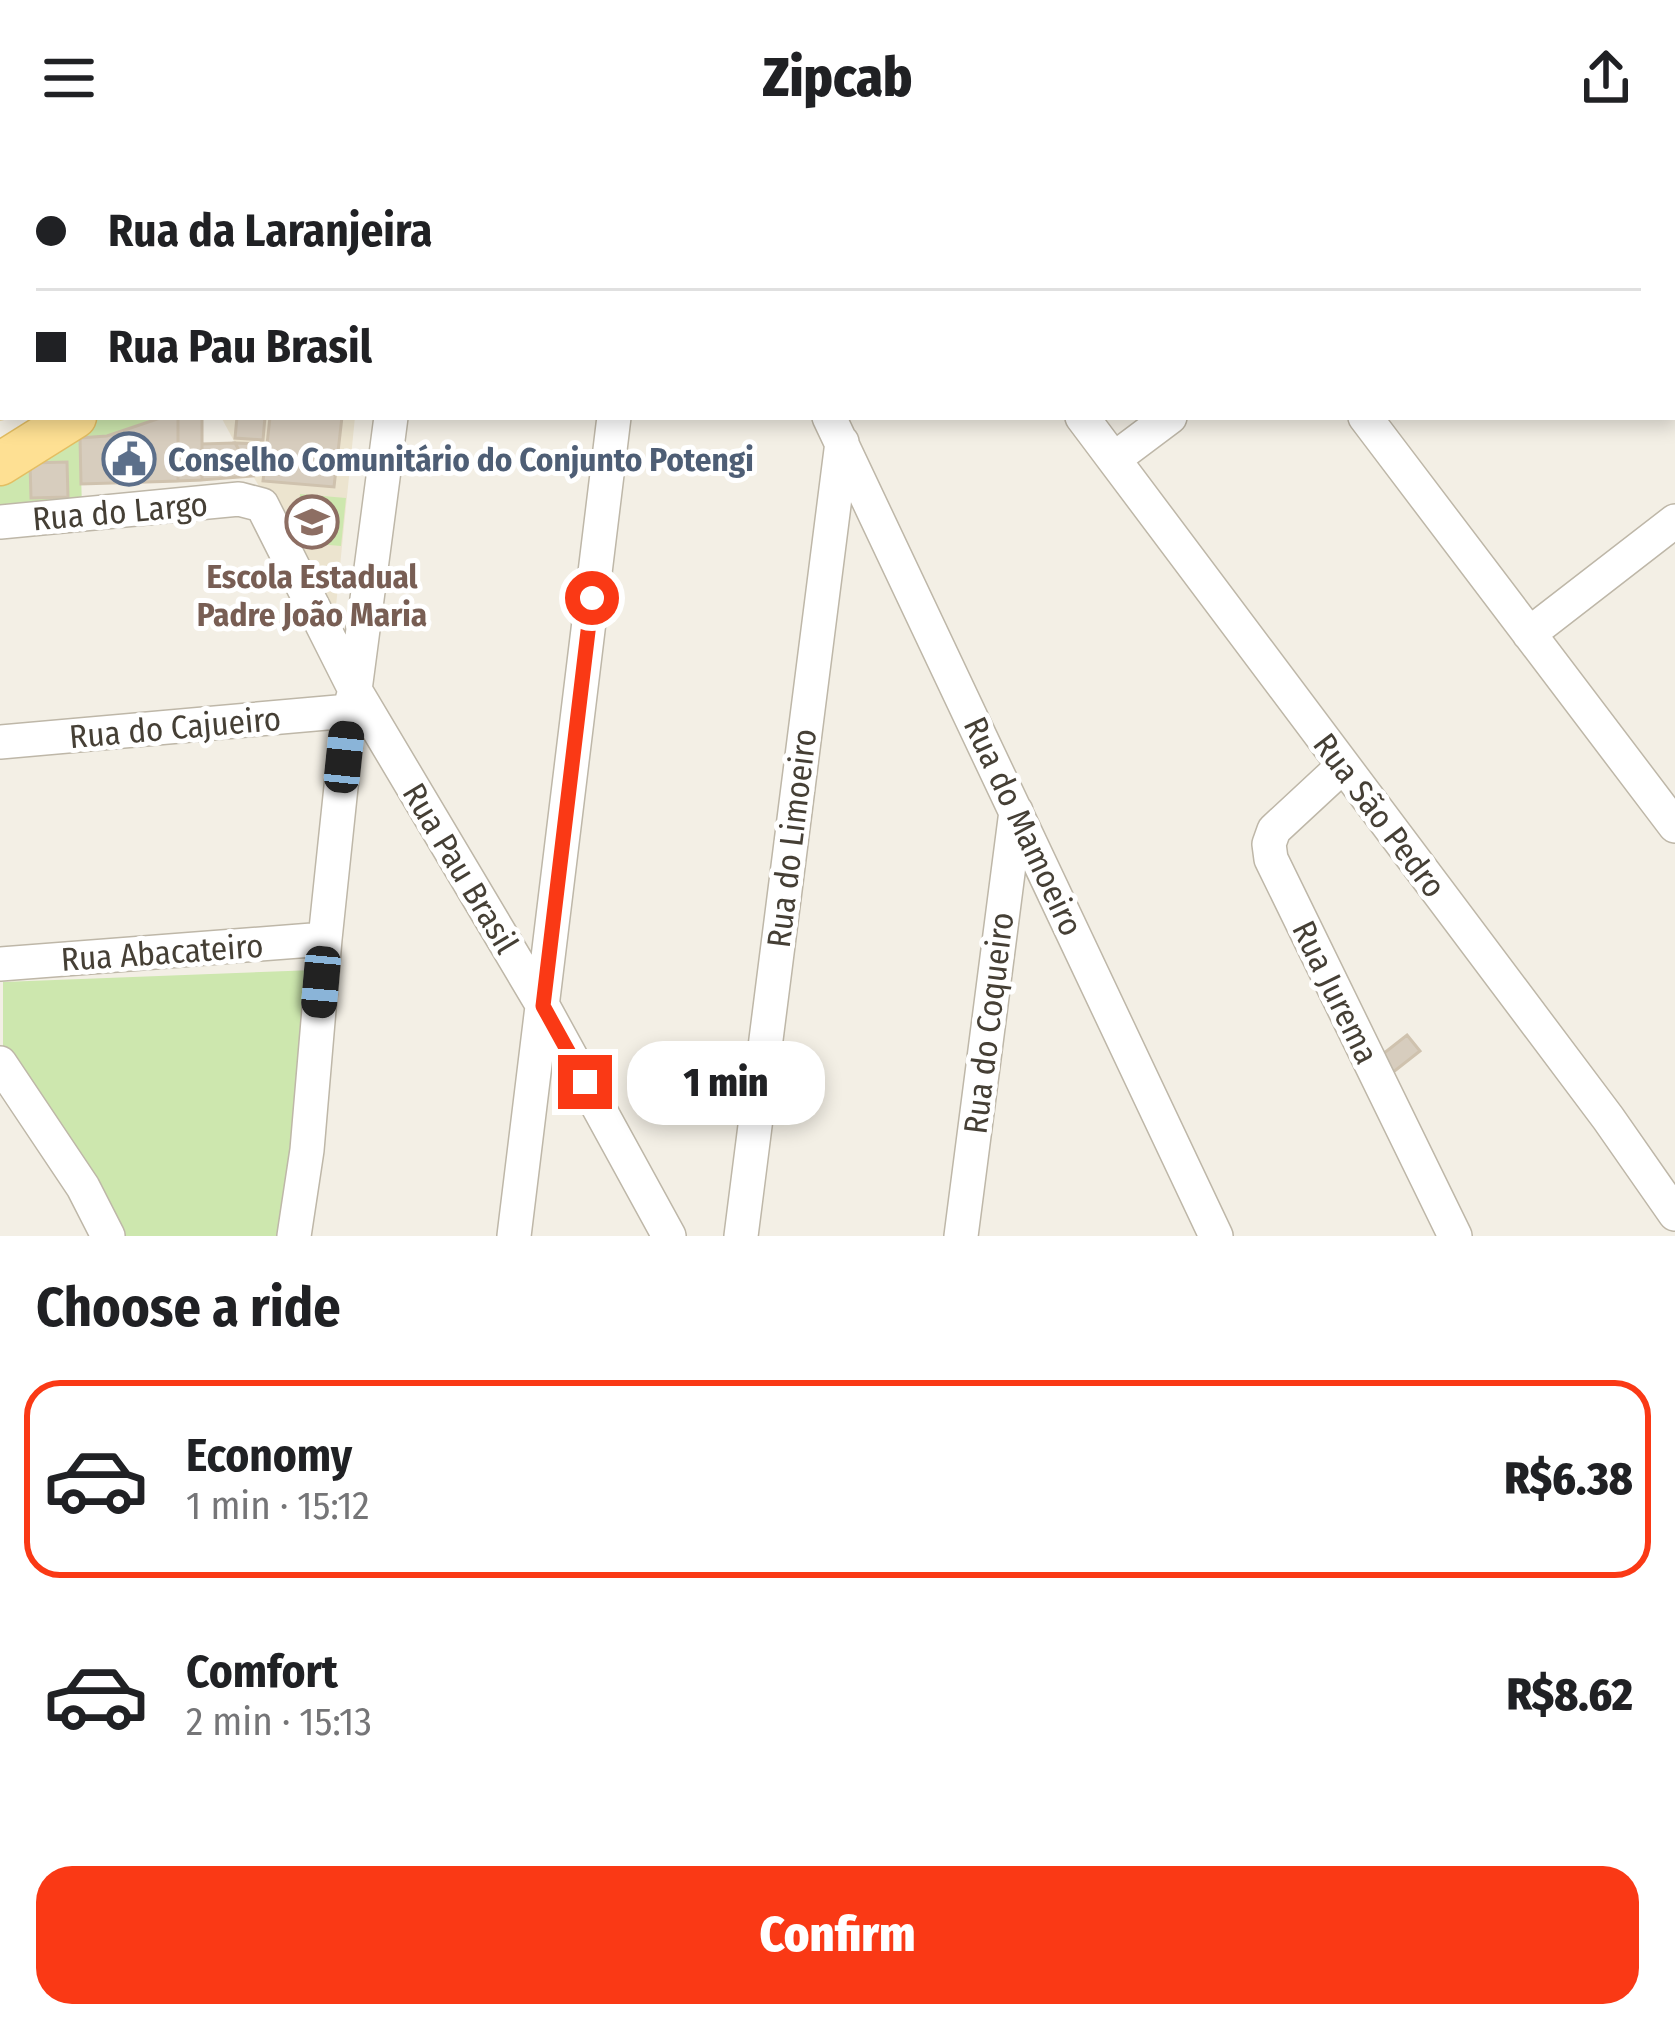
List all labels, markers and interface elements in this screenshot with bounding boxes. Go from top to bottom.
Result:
icon: menu [36,45,102,111]
icon: share [1573,45,1639,111]
text: Zipcab [763,46,912,110]
text: Rua da Laranjeira [108,204,432,258]
text: Rua Pau Brasil [108,320,372,374]
public building icon: Conselho Comunitário do Conjunto Potengi [101,431,157,487]
place label: Conselho Comunitário do Conjunto Potengi [168,440,754,480]
street label: Rua do Largo [31,484,209,540]
school or university icon: Escola Estadual Padre João Maria [284,494,340,550]
place label: Escola Estadual Padre João Maria [197,557,427,635]
route start [565,571,619,625]
street label: Rua do Cajueiro [68,699,283,757]
street label: Rua do Mamoeiro [955,711,1091,942]
car [322,719,366,795]
street label: Rua do Limoeiro [759,726,825,950]
street label: Rua São Pedro [1305,726,1454,906]
street label: Rua Pau Brasil [394,776,527,961]
street label: Rua do Coqueiro [956,910,1022,1136]
street label: Rua Jurema [1283,915,1387,1070]
street label: Rua Abacateiro [60,926,265,980]
car [300,945,342,1019]
callout: 1 min [627,1040,825,1124]
route end [558,1055,612,1109]
text: 1 min [684,1060,768,1106]
text: Choose a ride [36,1276,341,1340]
icon: car [42,1425,150,1533]
text: Economy [186,1429,352,1483]
text: R$6.38 [1504,1452,1633,1506]
text: 1 min · 15:12 [186,1483,370,1529]
icon: car [42,1641,150,1749]
text: Comfort [186,1645,338,1699]
text: R$8.62 [1506,1668,1633,1722]
text: 2 min · 15:13 [186,1699,372,1745]
button: Confirm [36,1866,1639,2004]

